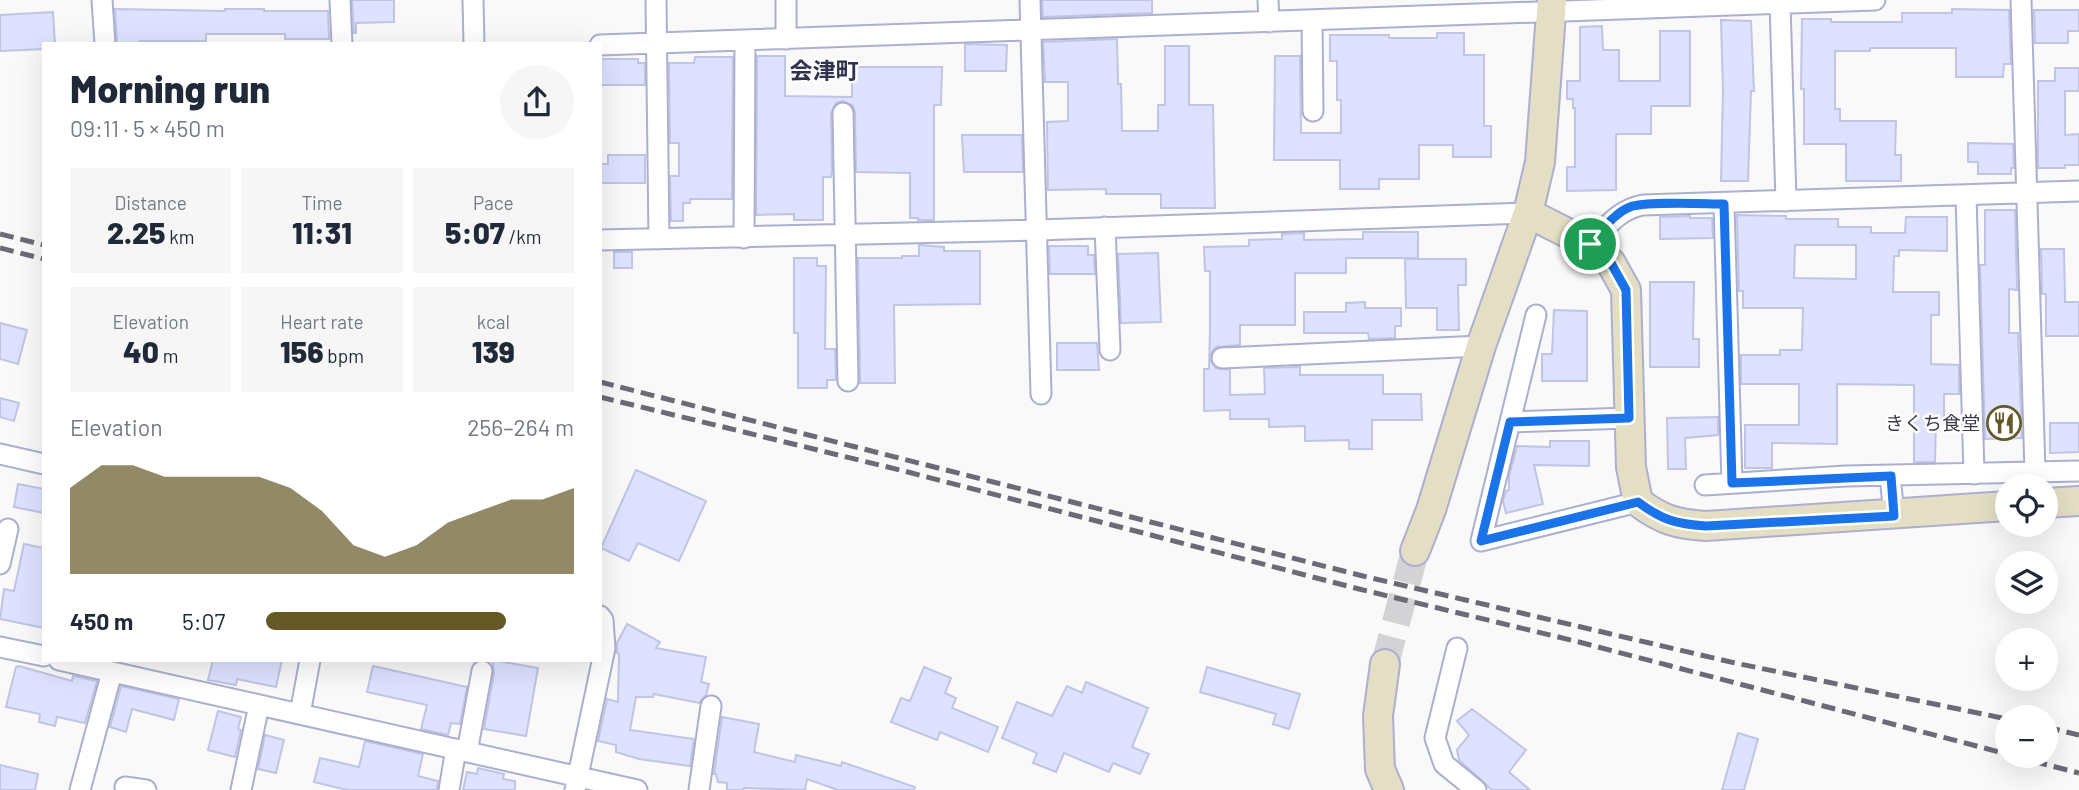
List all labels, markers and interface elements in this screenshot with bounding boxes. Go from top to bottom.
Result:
district label: 会津町 [790,56,859,84]
text: Morning run [70,65,270,111]
button: share [500,65,574,139]
text: 09:11 · 5 × 450 m [70,114,225,142]
text: Distance [114,191,187,214]
text: Time [301,191,343,214]
text: Pace [473,191,514,214]
text: 2.25 [107,214,165,250]
text: 11:31 [292,214,352,250]
text: 5:07 [445,214,505,250]
pin [1560,214,1620,274]
text: km [165,225,194,248]
text: /km [505,225,542,248]
icon: arrive [1571,225,1609,263]
text: Elevation [112,310,189,333]
text: Heart rate [280,310,364,333]
text: kcal [477,310,510,333]
text: 40 [123,333,159,369]
text: 156 [280,333,324,369]
text: 139 [472,333,515,369]
text: m [159,344,178,367]
text: bpm [324,344,364,367]
restaurant icon: きくち食堂 [1985,404,2023,442]
place label: きくち食堂 [1885,411,1980,434]
text: Elevation [70,413,163,441]
text: 256–264 m [467,413,574,441]
map controls [1995,474,2058,768]
button: locate [1995,474,2058,537]
button: layers [1995,551,2058,614]
text: 450 m [70,607,133,635]
text: 5:07 [182,607,226,635]
button: + [1995,628,2058,691]
button: − [1995,705,2058,768]

